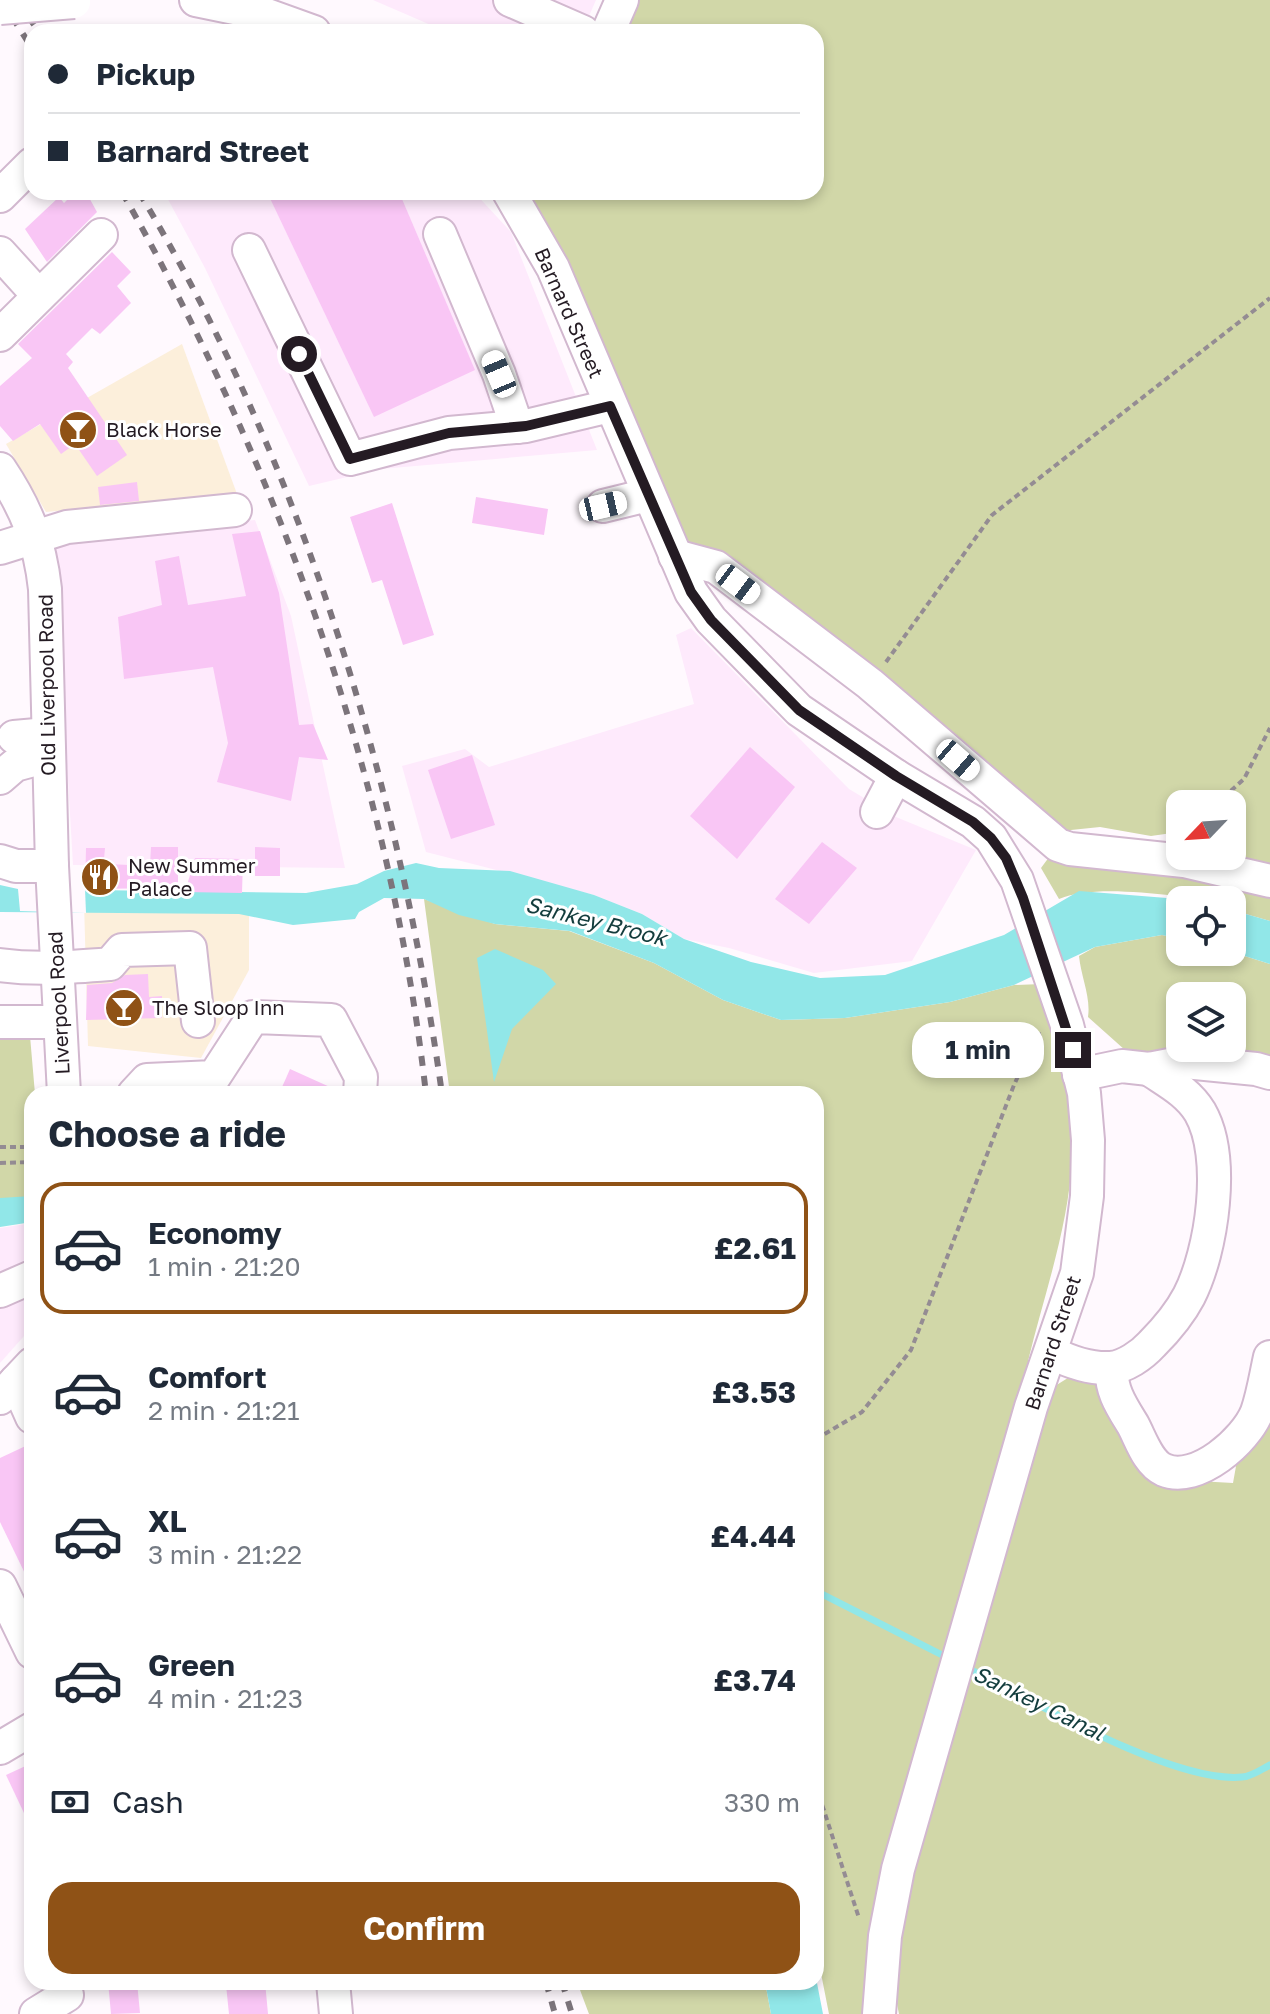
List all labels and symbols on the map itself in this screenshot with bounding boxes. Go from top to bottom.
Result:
street label: Barnard Street [530,244,609,382]
route start [281,336,317,372]
car [479,347,519,401]
bar icon: Black Horse [57,409,99,451]
place label: Black Horse [106,417,222,441]
car [577,489,629,523]
car [712,560,764,608]
street label: Old Liverpool Road [32,594,60,776]
car [932,735,984,785]
north arrow [1166,790,1246,870]
place label: New Summer Palace [128,853,256,900]
restaurant icon: New Summer Palace [79,856,121,898]
water label: Sankey Brook [523,890,672,952]
street label: Liverpool Road [42,931,74,1075]
bar icon: The Sloop Inn [103,987,145,1029]
place label: The Sloop Inn [152,995,284,1019]
callout: 1 min [913,1022,1045,1078]
route end [1055,1032,1091,1068]
street label: Barnard Street [1019,1272,1085,1413]
water label: Sankey Canal [969,1659,1110,1746]

